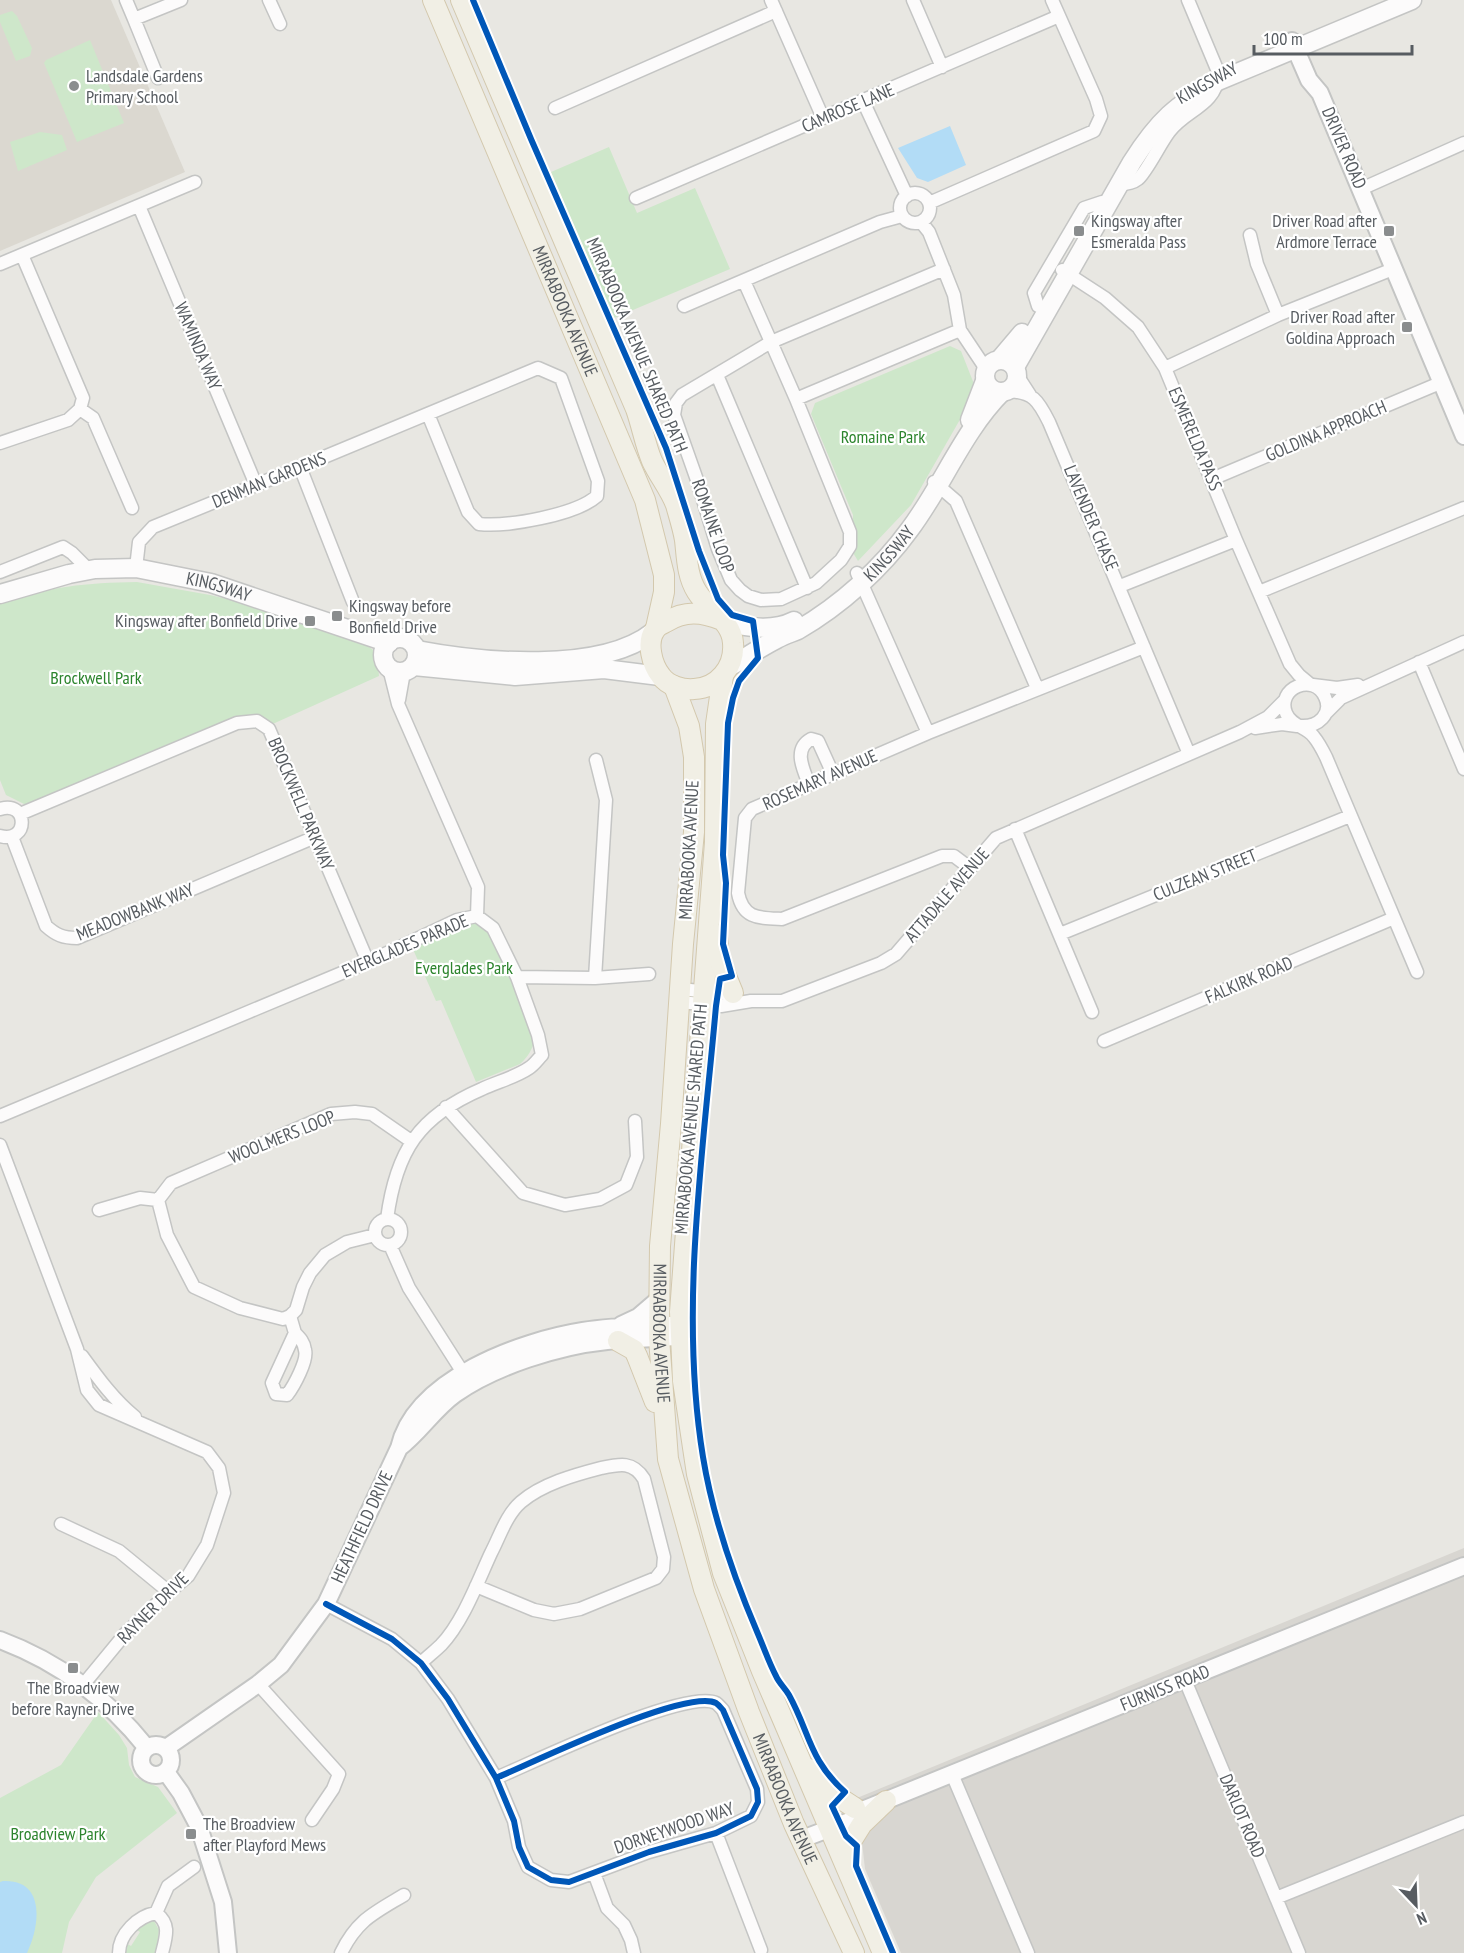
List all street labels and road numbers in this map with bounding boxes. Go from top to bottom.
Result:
street label: KINGSWAY [1172,56,1242,109]
street label: CAMROSE LANE [798,78,898,137]
street label: DRIVER ROAD [1317,104,1372,192]
street label: MIRRABOOKA AVENUE SHARED PATH [582,234,693,456]
street label: MIRRABOOKA AVENUE [528,242,603,380]
street label: WAMINDA WAY [170,298,228,394]
street label: ESMERELDA PASS [1163,384,1228,494]
street label: GOLDINA APPROACH [1262,395,1390,466]
street label: DENMAN GARDENS [208,446,329,513]
street label: LAVENDER CHASE [1059,461,1124,574]
street label: ROMAINE LOOP [687,476,740,576]
street label: KINGSWAY [858,520,920,586]
street label: KINGSWAY [184,566,255,607]
street label: BROCKWELL PARKWAY [263,734,340,874]
street label: ROSEMARY AVENUE [759,744,881,815]
street label: MIRRABOOKA AVENUE [673,780,704,920]
street label: ATTADALE AVENUE [899,842,994,947]
street label: CULZEAN STREET [1150,843,1260,906]
street label: MEADOWBANK WAY [73,877,198,946]
street label: EVERGLADES PARADE [338,909,472,983]
street label: FALKIRK ROAD [1202,951,1296,1008]
street label: MIRRABOOKA AVENUE SHARED PATH [669,1003,712,1235]
street label: WOOLMERS LOOP [225,1105,338,1168]
street label: MIRRABOOKA AVENUE [648,1263,676,1404]
street label: HEATHFIELD DRIVE [326,1467,398,1586]
street label: RAYNER DRIVE [112,1567,193,1648]
street label: FURNISS ROAD [1117,1659,1213,1716]
street label: MIRRABOOKA AVENUE [748,1730,823,1868]
street label: DARLOT ROAD [1215,1770,1270,1861]
street label: DORNEYWOOD WAY [611,1796,738,1859]

